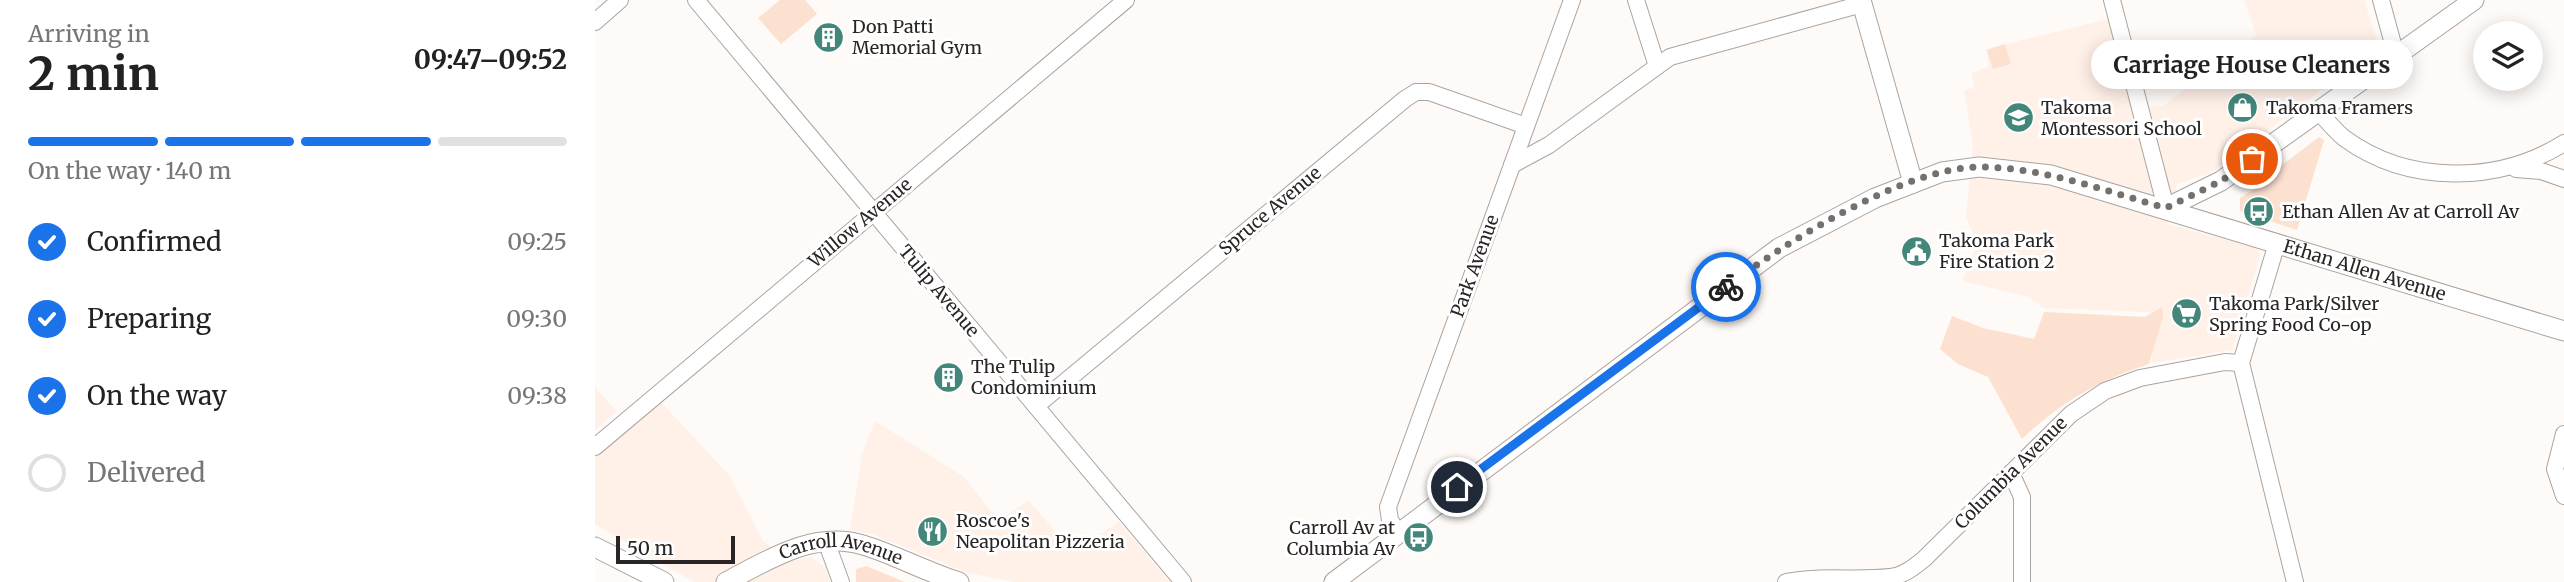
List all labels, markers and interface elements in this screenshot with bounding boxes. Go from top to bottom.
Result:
place label: Don Patti Memorial Gym [852,15,982,59]
text: Arriving in [28,19,150,48]
building icon: Don Patti Memorial Gym [812,20,846,54]
map controls [2473,21,2543,91]
button: layers [2473,21,2543,91]
callout: Carriage House Cleaners [2091,40,2413,89]
text: 09:47–09:52 [414,43,567,76]
text: 2 min [28,45,159,103]
text: Carriage House Cleaners [2114,50,2391,79]
shop icon: Takoma Framers [2226,91,2260,125]
place label: Takoma Montessori School [2041,96,2202,140]
place label: Takoma Framers [2266,96,2413,119]
school or university icon: Takoma Montessori School [2001,101,2035,135]
pin [2222,129,2282,189]
icon: bag [2233,140,2271,178]
text: On the way · 140 m [28,156,231,185]
street label: Spruce Avenue [1214,161,1326,260]
street label: Willow Avenue [803,173,916,273]
bus stop icon: Ethan Allen Av at Carroll Av [2242,195,2276,229]
place label: Ethan Allen Av at Carroll Av [2282,200,2520,223]
street label: Park Avenue [1445,211,1504,320]
icon: check [28,223,66,261]
text: Confirmed [87,225,222,258]
text: 09:25 [507,227,567,256]
place label: Takoma Park Fire Station 2 [1939,229,2055,273]
public building icon: Takoma Park Fire Station 2 [1899,234,1933,268]
street label: Ethan Allen Avenue [2281,234,2449,305]
street label: Tulip Avenue [894,240,985,341]
courier [1691,252,1761,322]
icon: bike [1707,268,1745,306]
place label: Takoma Park/Silver Spring Food Co-op [2209,292,2379,336]
supermarket icon: Takoma Park/Silver Spring Food Co-op [2169,297,2203,331]
icon: check [28,300,66,338]
text: Preparing [87,302,211,335]
text: 09:30 [506,304,567,333]
place label: The Tulip Condominium [971,355,1097,399]
building icon: The Tulip Condominium [931,360,965,394]
icon: check [28,377,66,415]
text: On the way [87,379,227,412]
text: 09:38 [507,381,567,410]
street label: Columbia Avenue [1950,412,2072,534]
text: Delivered [87,456,206,489]
pin [1427,457,1487,517]
icon: home [1438,468,1476,506]
place label: Roscoe's Neapolitan Pizzeria [956,509,1125,553]
restaurant icon: Roscoe's Neapolitan Pizzeria [916,514,950,548]
place label: Carroll Av at Columbia Av [1287,516,1396,560]
bus stop icon: Carroll Av at Columbia Av [1401,521,1435,555]
street label: Carroll Avenue [776,529,906,570]
scale bar [616,533,735,565]
text: 50 m [627,536,673,560]

